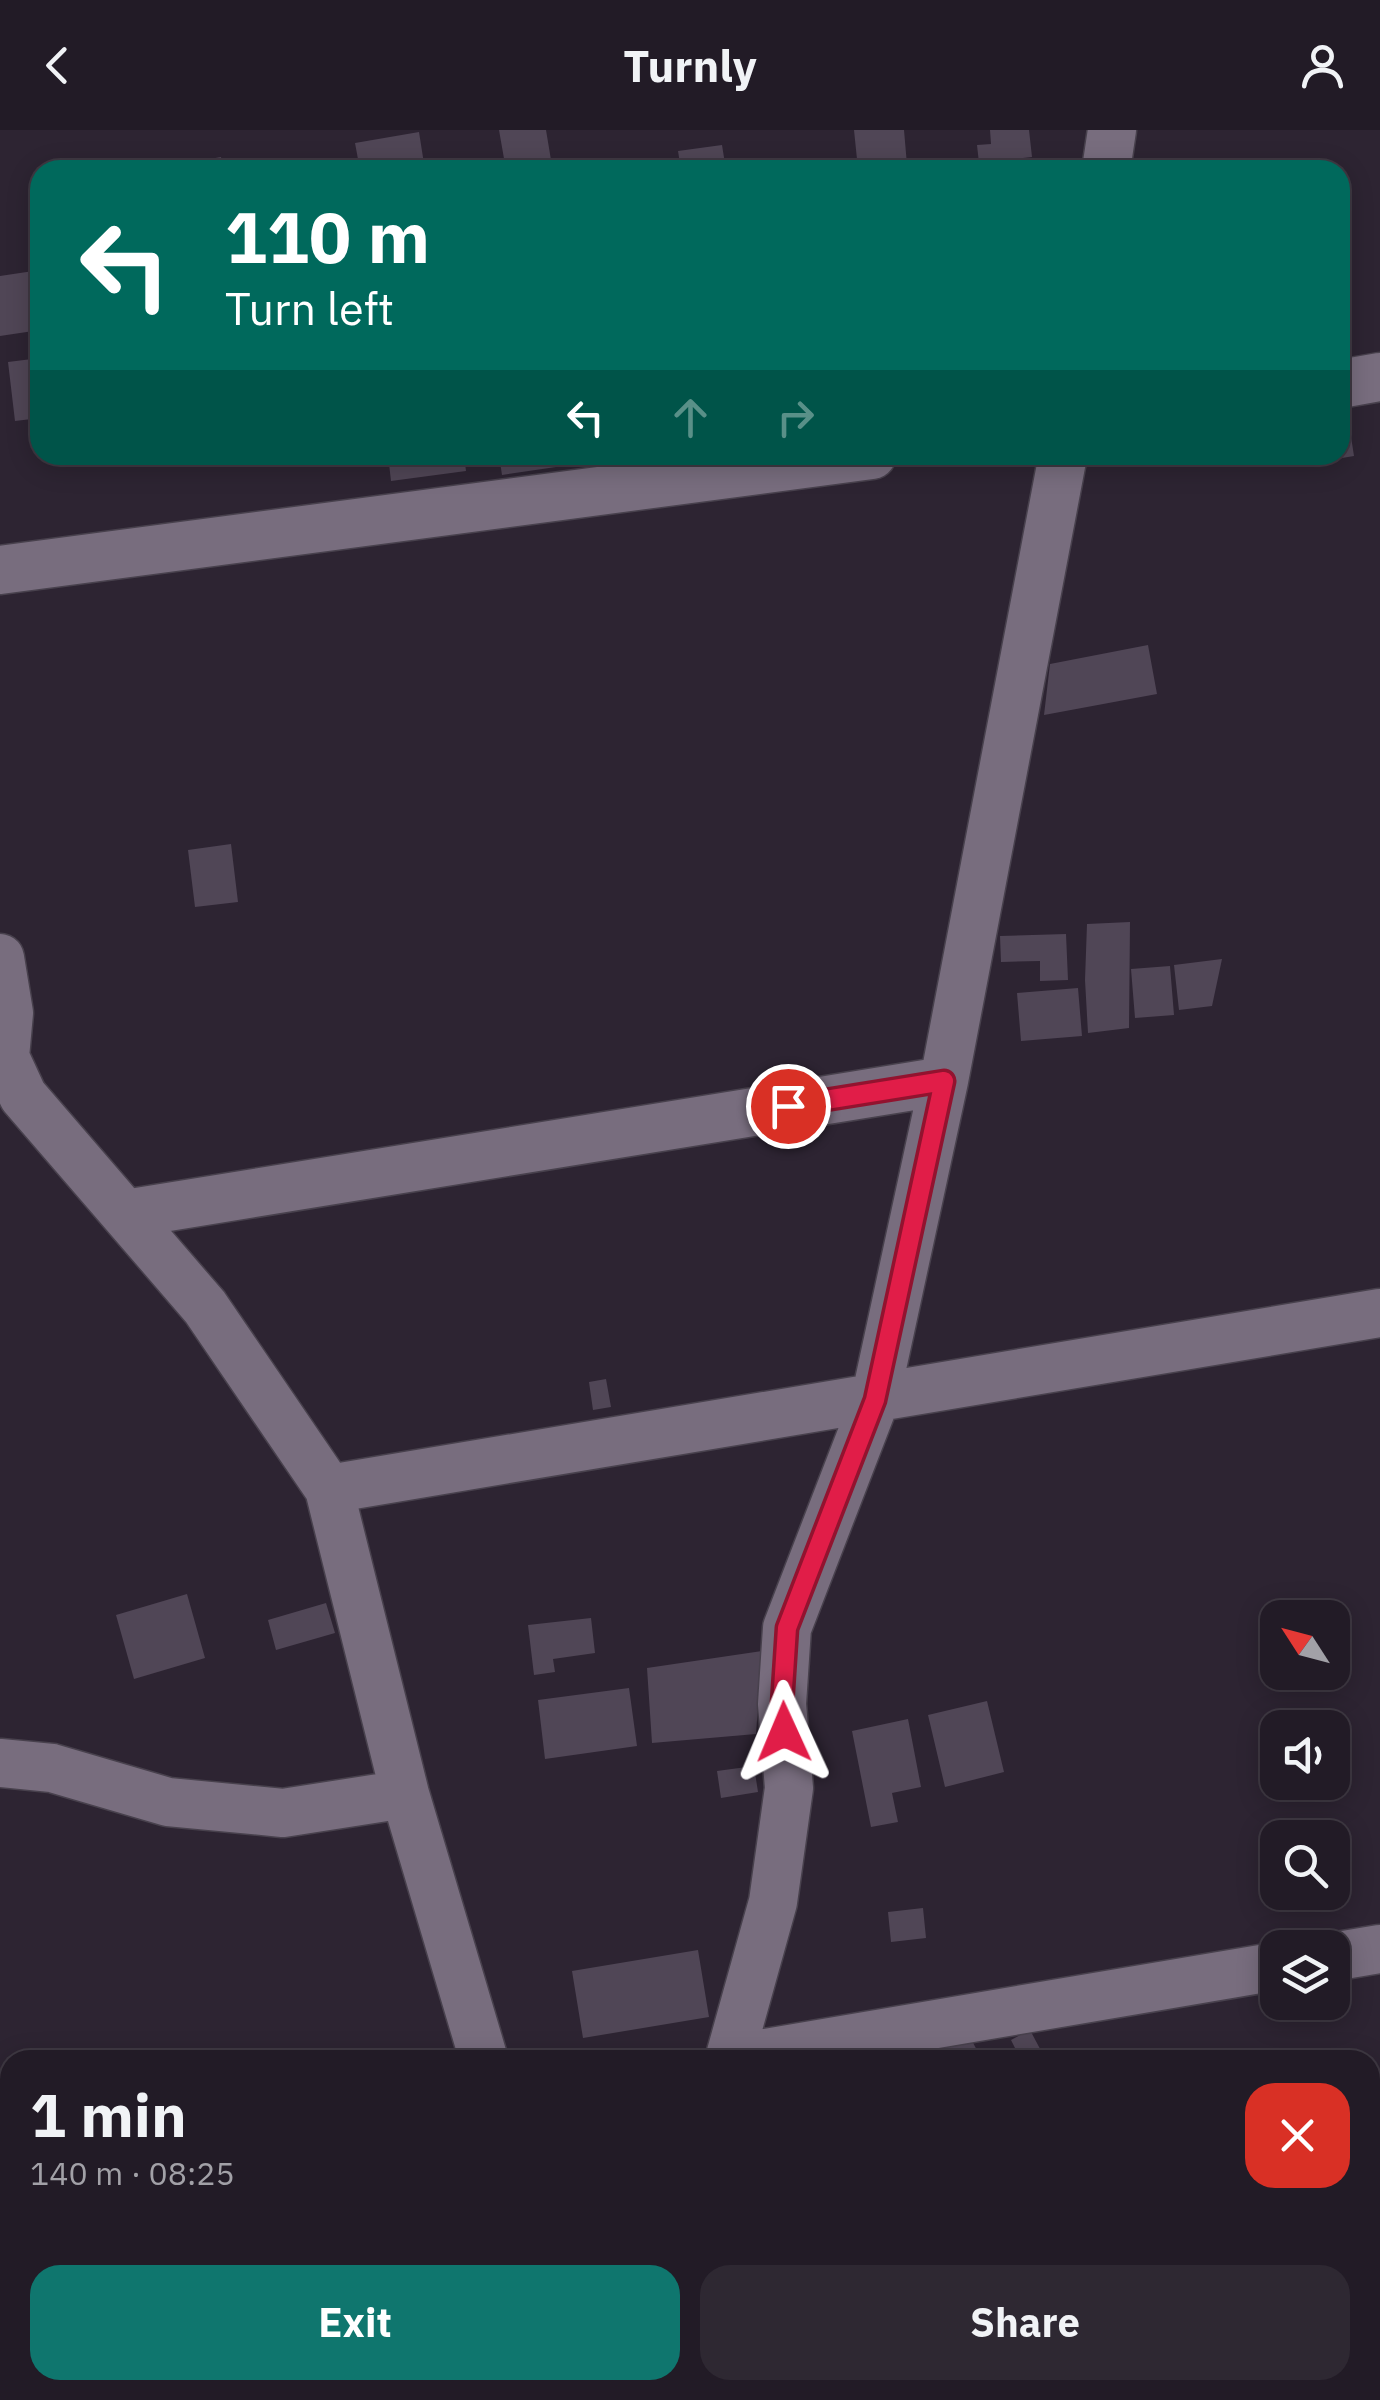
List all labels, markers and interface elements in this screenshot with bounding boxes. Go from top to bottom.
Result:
text: Turnly [623,36,757,94]
icon: back [30,38,85,93]
icon: person [1295,38,1350,93]
text: 110 m [225,191,430,282]
icon: left [60,200,190,330]
text: Turn left [225,279,394,337]
icon: left [558,390,613,445]
icon: ahead [663,390,718,445]
icon: right [768,390,823,445]
pin [746,1064,831,1149]
icon: arrive [761,1079,816,1134]
north arrow [1260,1600,1350,1690]
map controls [1260,1600,1350,2020]
position arrow [732,1680,836,1784]
button: sound [1260,1710,1350,1800]
button: search [1260,1820,1350,1910]
button: layers [1260,1930,1350,2020]
text: 1 min [30,2075,187,2154]
button: close [1245,2083,1350,2188]
text: 140 m · 08:25 [30,2152,235,2194]
button: Exit [30,2265,680,2380]
button: Share [700,2265,1350,2380]

